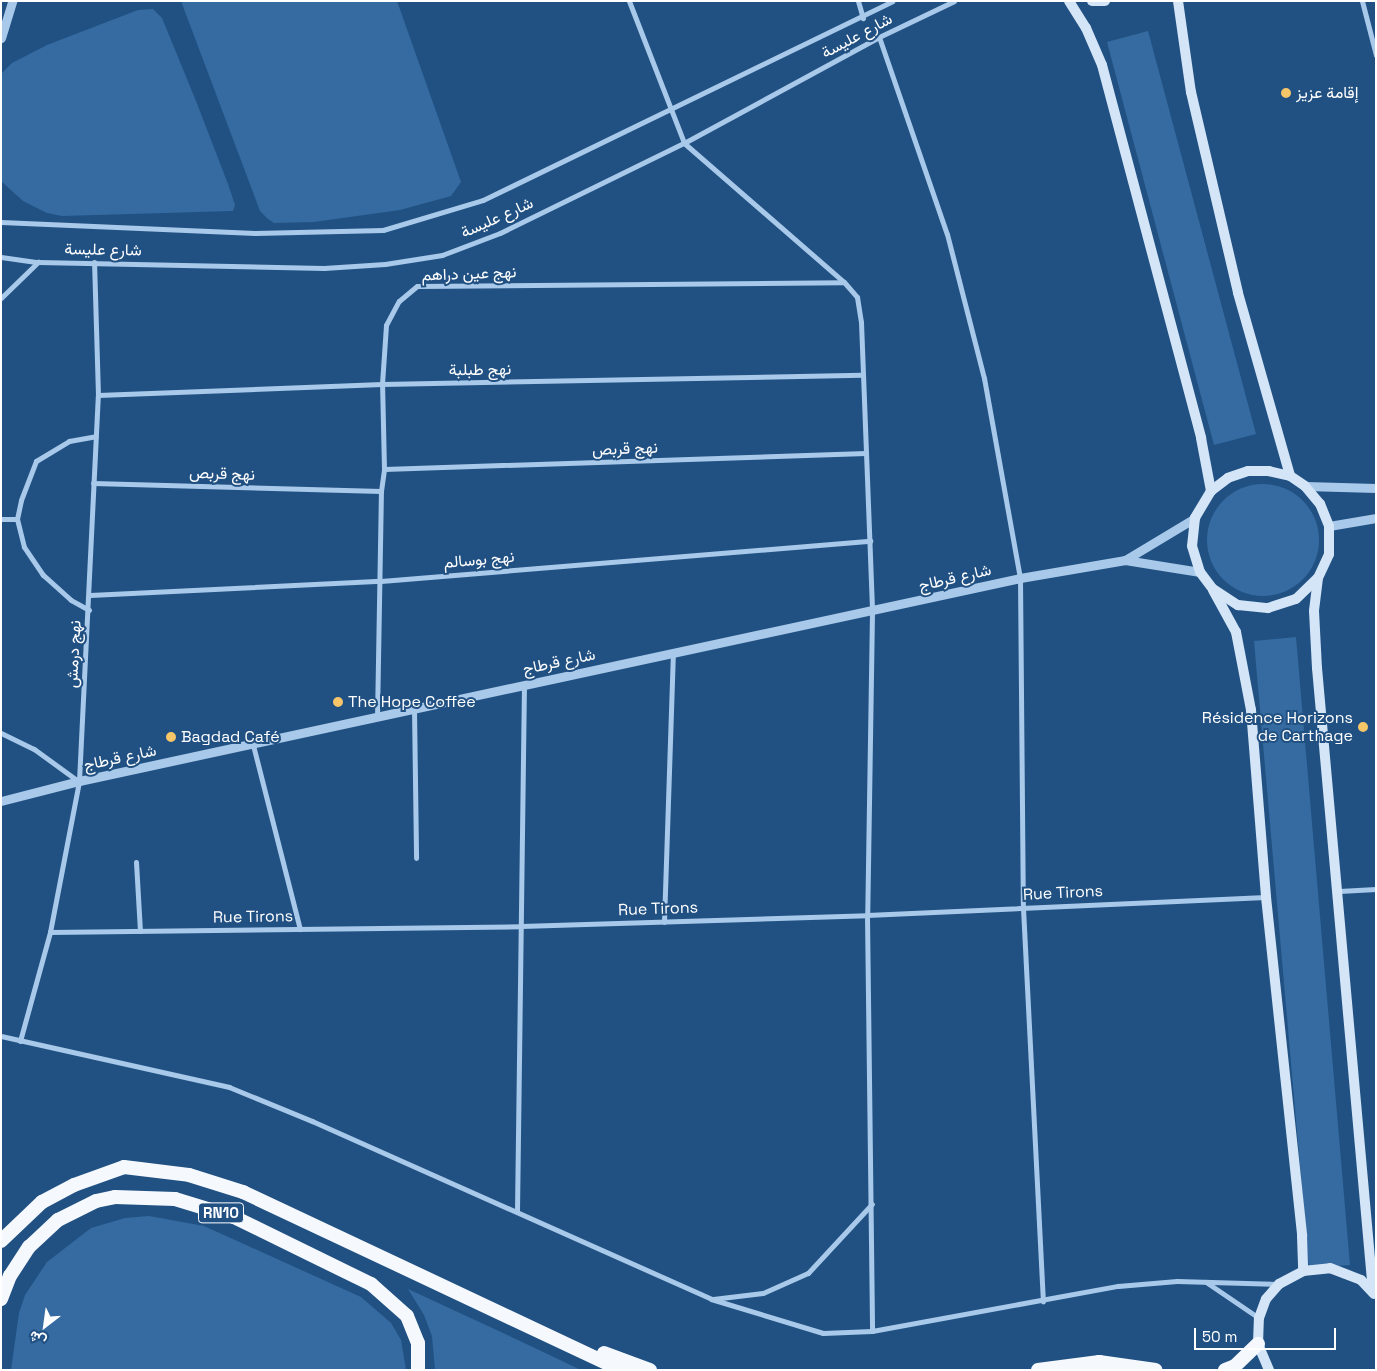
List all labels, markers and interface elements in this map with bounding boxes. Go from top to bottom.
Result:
street label: شارع عليسة [818,9,896,63]
place label: إقامة عزيز [1296,83,1358,103]
marker: إقامة عزيز [1280,87,1292,99]
street label: شارع عليسة [458,194,536,242]
street label: شارع عليسة [64,240,142,260]
street label: نهج عين دراهم [421,263,517,285]
street label: نهج طبلبة [449,360,511,380]
street label: نهج قربص [592,438,658,460]
street label: نهج قربص [189,463,255,485]
street label: نهج بوسالم [443,547,515,573]
street label: شارع قرطاج [917,560,993,596]
street label: نهج درمش [63,620,85,688]
street label: شارع قرطاج [521,645,597,679]
place label: The Hope Coffee [348,692,476,712]
marker: The Hope Coffee [332,696,344,708]
place label: Résidence Horizons de Carthage [1202,708,1353,746]
marker: Résidence Horizons de Carthage [1357,721,1369,733]
place label: Bagdad Café [181,727,280,747]
marker: Bagdad Café [165,731,177,743]
street label: شارع قرطاج [82,741,158,775]
street label: Rue Tirons [1022,881,1104,905]
street label: Rue Tirons [617,898,699,920]
street label: Rue Tirons [213,907,293,927]
road number: RN10 [197,1200,245,1226]
north arrow [20,1301,70,1351]
scale bar [1197,1318,1340,1350]
text: ش [26,1327,49,1351]
text: 50 m [1202,1327,1237,1346]

